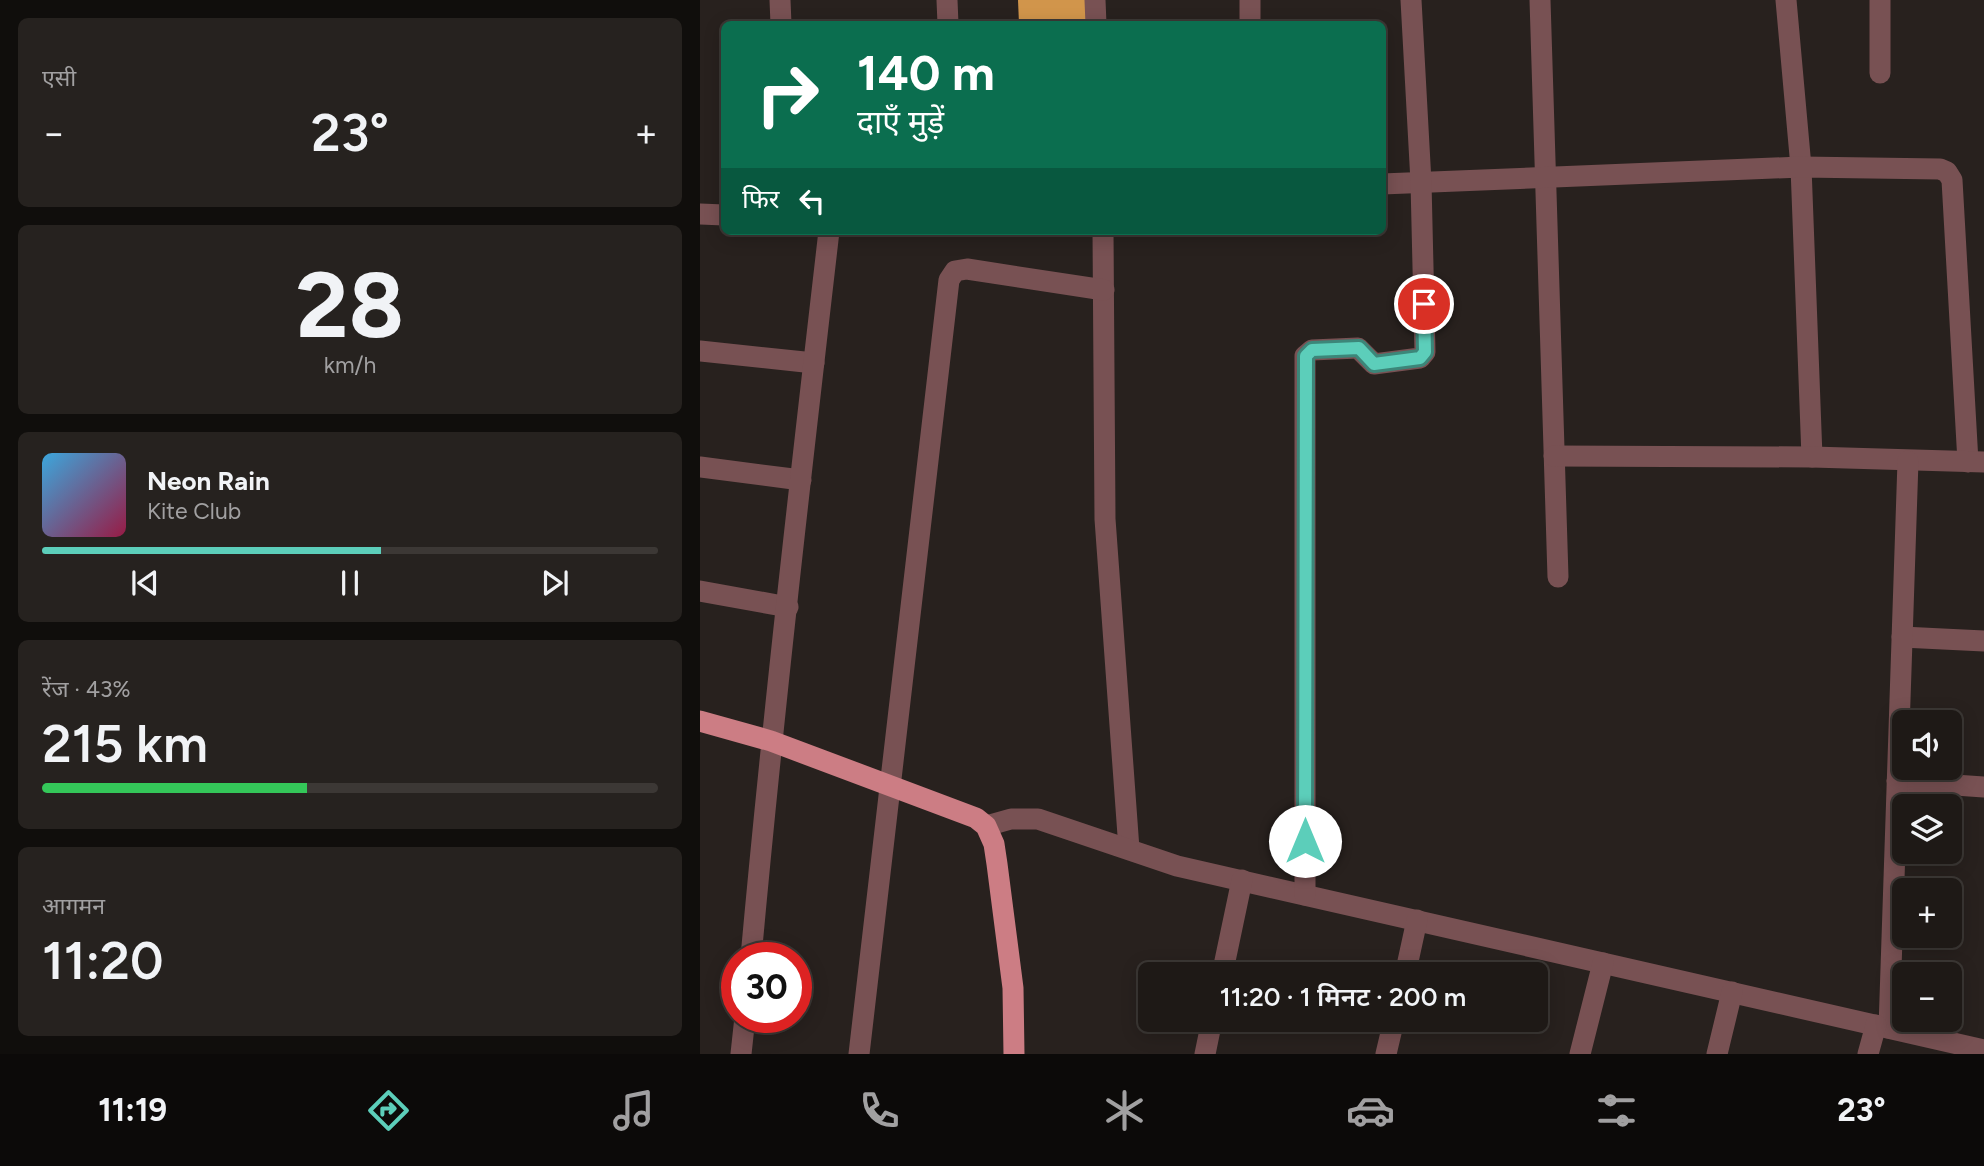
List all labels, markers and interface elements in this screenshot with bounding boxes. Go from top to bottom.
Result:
text: 140 m [857,43,995,102]
icon: right [742,49,833,140]
text: एसी [42,64,76,92]
text: 23° [311,102,389,164]
text: दाएँ मुड़ें [857,103,944,141]
text: − [42,110,66,156]
text: + [634,110,658,156]
icon: left [793,182,831,220]
text: फिर [742,183,779,215]
text: 28 [296,251,404,360]
pin [1394,274,1454,334]
icon: arrive [1405,285,1443,323]
text: km/h [324,351,376,379]
text: Neon Rain [147,465,270,497]
text: Kite Club [147,497,241,525]
icon: previous [126,564,164,602]
icon: pause [331,564,369,602]
icon: next [536,564,574,602]
text: रेंज · 43% [42,675,131,703]
map controls [1892,710,1962,1032]
button: sound [1892,710,1962,780]
text: 215 km [42,713,208,775]
button: layers [1892,794,1962,864]
position arrow [1268,804,1342,878]
button: + [1892,878,1962,948]
text: आगमन [42,892,105,920]
text: 11:20 [42,930,163,992]
speed limit sign: 30 [721,942,812,1033]
button: − [1892,962,1962,1032]
text: 11:20 · 1 मिनट · 200 m [1220,981,1466,1013]
icon: directions [364,1086,413,1135]
icon: music [609,1086,658,1135]
icon: phone [855,1086,904,1135]
icon: climate [1100,1086,1149,1135]
icon: car [1346,1086,1395,1135]
icon: filters [1592,1086,1641,1135]
text: 11:19 [98,1091,167,1129]
text: 23° [1837,1091,1886,1129]

